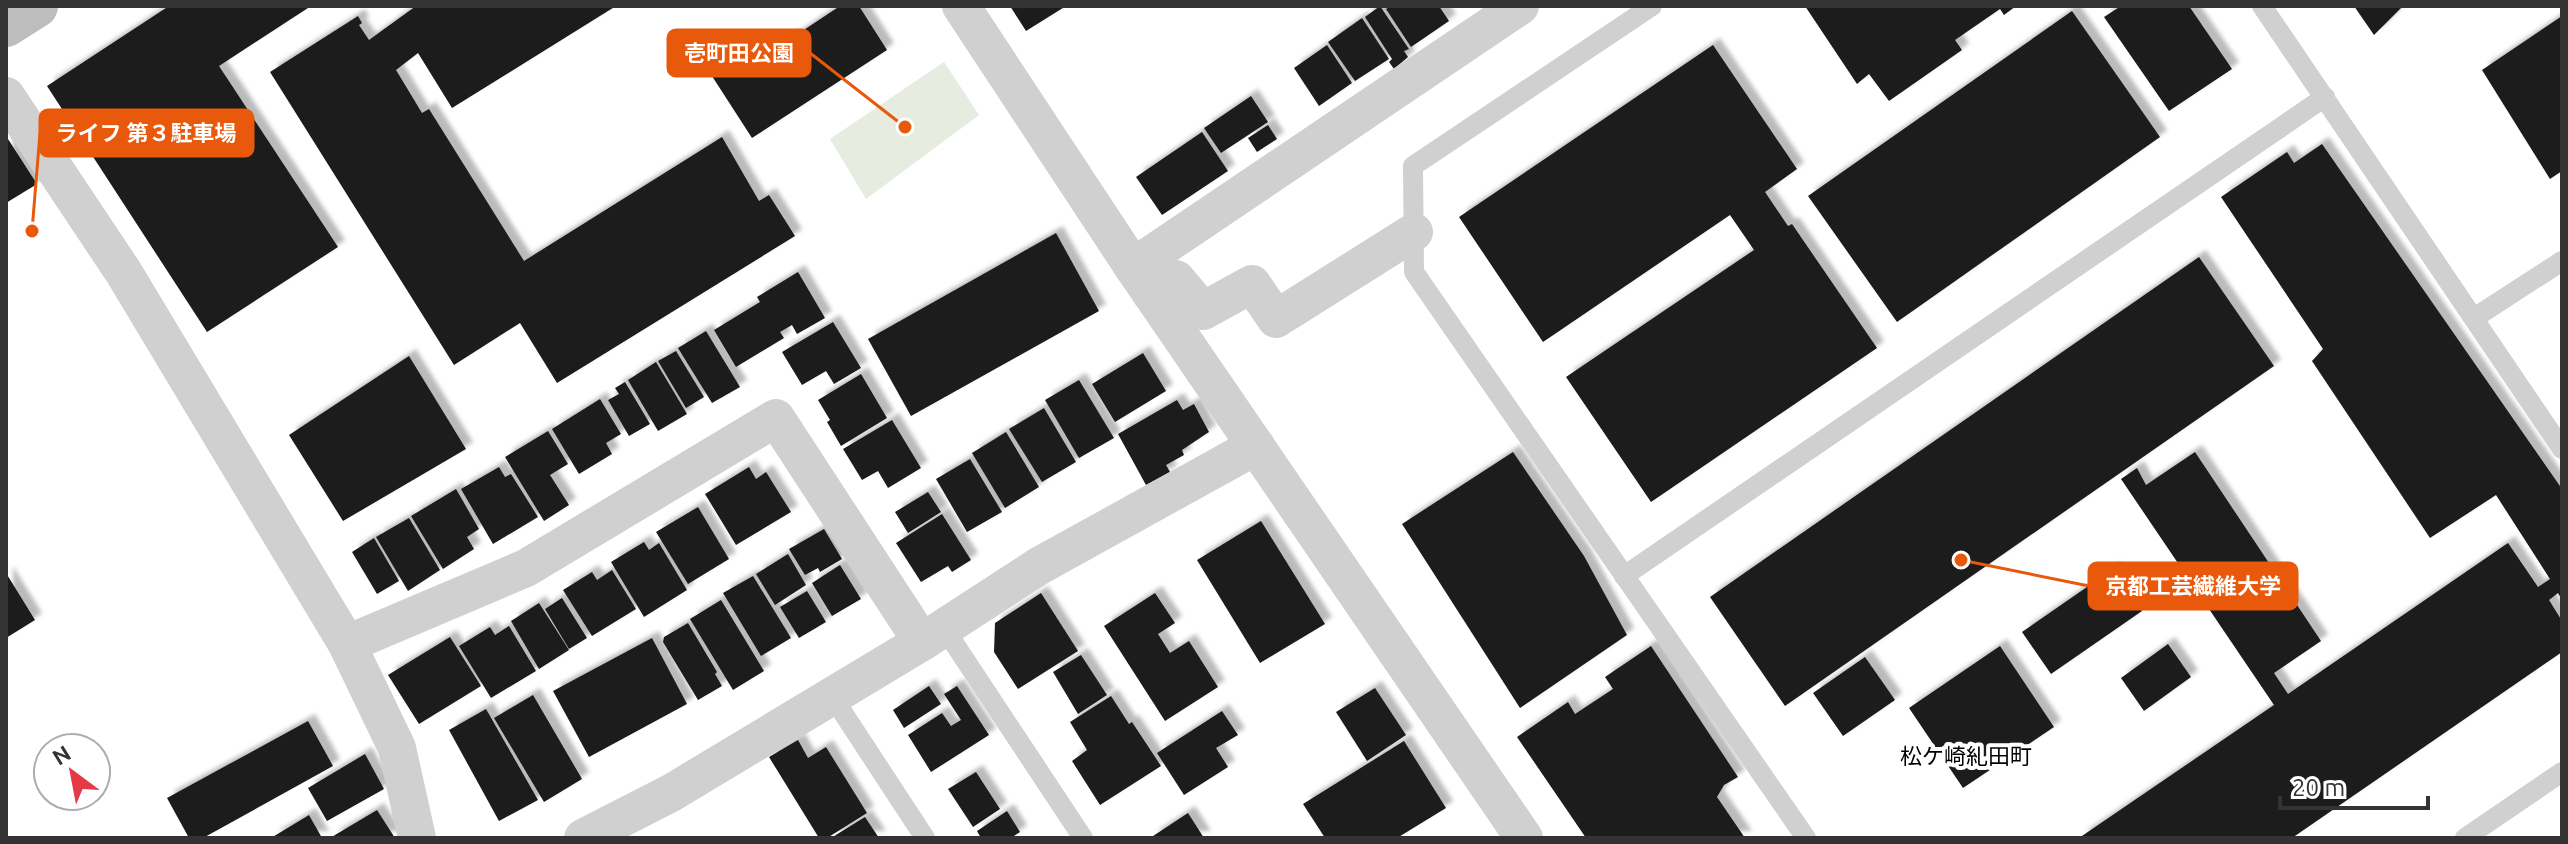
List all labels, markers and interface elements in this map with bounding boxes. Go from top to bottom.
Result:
callout: 壱町田公園 [668,30,810,76]
text: 壱町田公園 [684,40,794,65]
callout: ライフ 第３駐車場 [40,110,253,156]
text: ライフ 第３駐車場 [55,120,237,145]
callout: 京都工芸繊維大学 [2089,563,2297,609]
text: 京都工芸繊維大学 [2105,573,2281,598]
north arrow [32,732,112,812]
text: N [48,740,75,770]
district label: 松ケ崎糺田町 [1900,743,2032,768]
scale bar [2280,760,2428,810]
text: 20 m [2292,774,2345,801]

